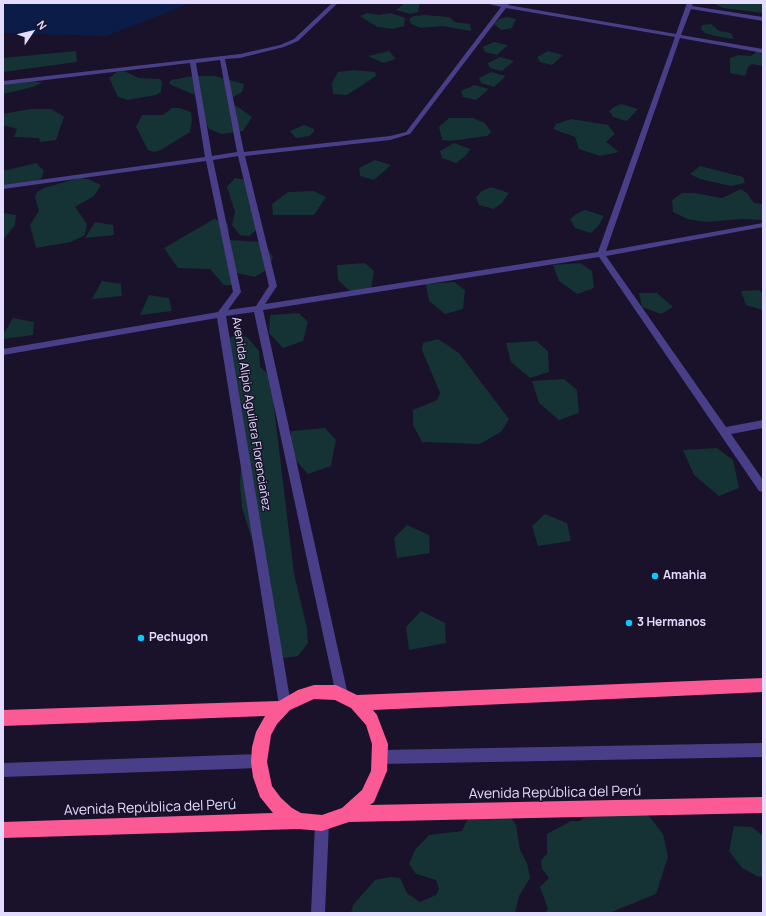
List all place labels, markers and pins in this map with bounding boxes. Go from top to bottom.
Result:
place label: Amahia [663,569,707,583]
marker: Amahia [650,571,660,581]
place label: 3 Hermanos [637,616,706,630]
marker: 3 Hermanos [624,618,634,628]
place label: Pechugon [149,631,208,645]
marker: Pechugon [136,633,146,643]

